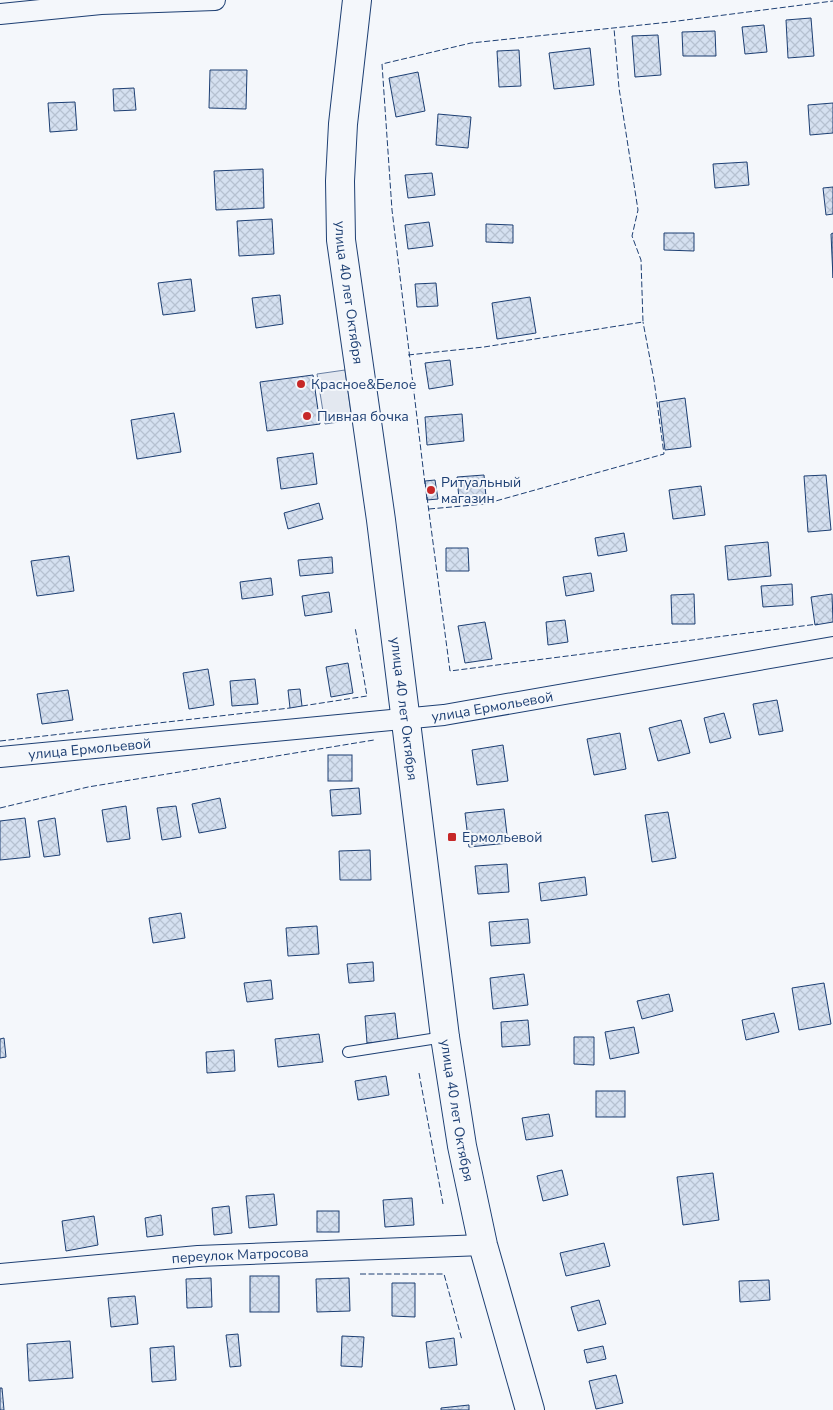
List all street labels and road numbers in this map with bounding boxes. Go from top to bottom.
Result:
street label: улица 40 лет Октября [331,221,368,365]
street label: улица 40 лет Октября [386,636,423,782]
street label: улица Ермольевой [431,687,555,726]
street label: улица Ермольевой [27,733,152,764]
street label: улица 40 лет Октября [436,1038,479,1183]
street label: переулок Матросова [171,1242,309,1268]

